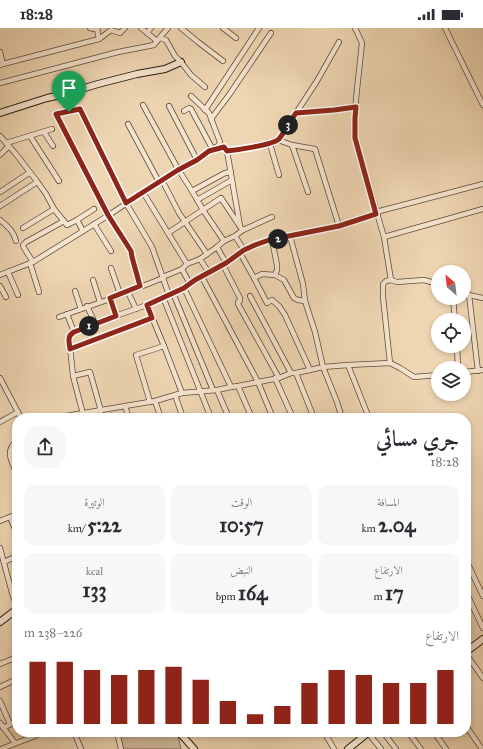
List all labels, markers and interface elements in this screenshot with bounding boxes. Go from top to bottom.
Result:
text: 18:28 [20,5,53,23]
pin [52,71,86,112]
icon: arrive [58,77,80,99]
pin: 3 [278,115,298,135]
text: 3 [286,118,290,131]
pin: 2 [268,229,288,249]
text: 2 [275,232,281,245]
north arrow [431,265,471,305]
map controls [431,265,471,401]
button: locate [431,313,471,353]
pin: 1 [79,316,99,336]
text: 1 [87,319,91,332]
button: layers [431,361,471,401]
text: جري مسائي [376,425,459,452]
button: share [24,426,66,468]
text: 18:28 [430,454,459,470]
text: الوتيرة [84,496,105,509]
text: الوقت [231,496,252,509]
text: المسافة [377,496,400,509]
text: 5:22 [87,513,121,537]
text: 10:57 [219,513,264,537]
text: 2.04 [378,513,415,537]
text: /km [68,522,87,535]
text: km [362,522,378,535]
text: النبض [230,564,253,577]
text: الارتفاع [374,564,403,577]
text: kcal [86,565,103,578]
text: 133 [83,578,106,602]
text: 164 [238,581,267,605]
text: 17 [385,581,404,605]
text: bpm [216,590,238,603]
text: m [373,590,385,603]
text: 226–238 m [24,625,83,641]
text: الارتفاع [425,628,459,644]

